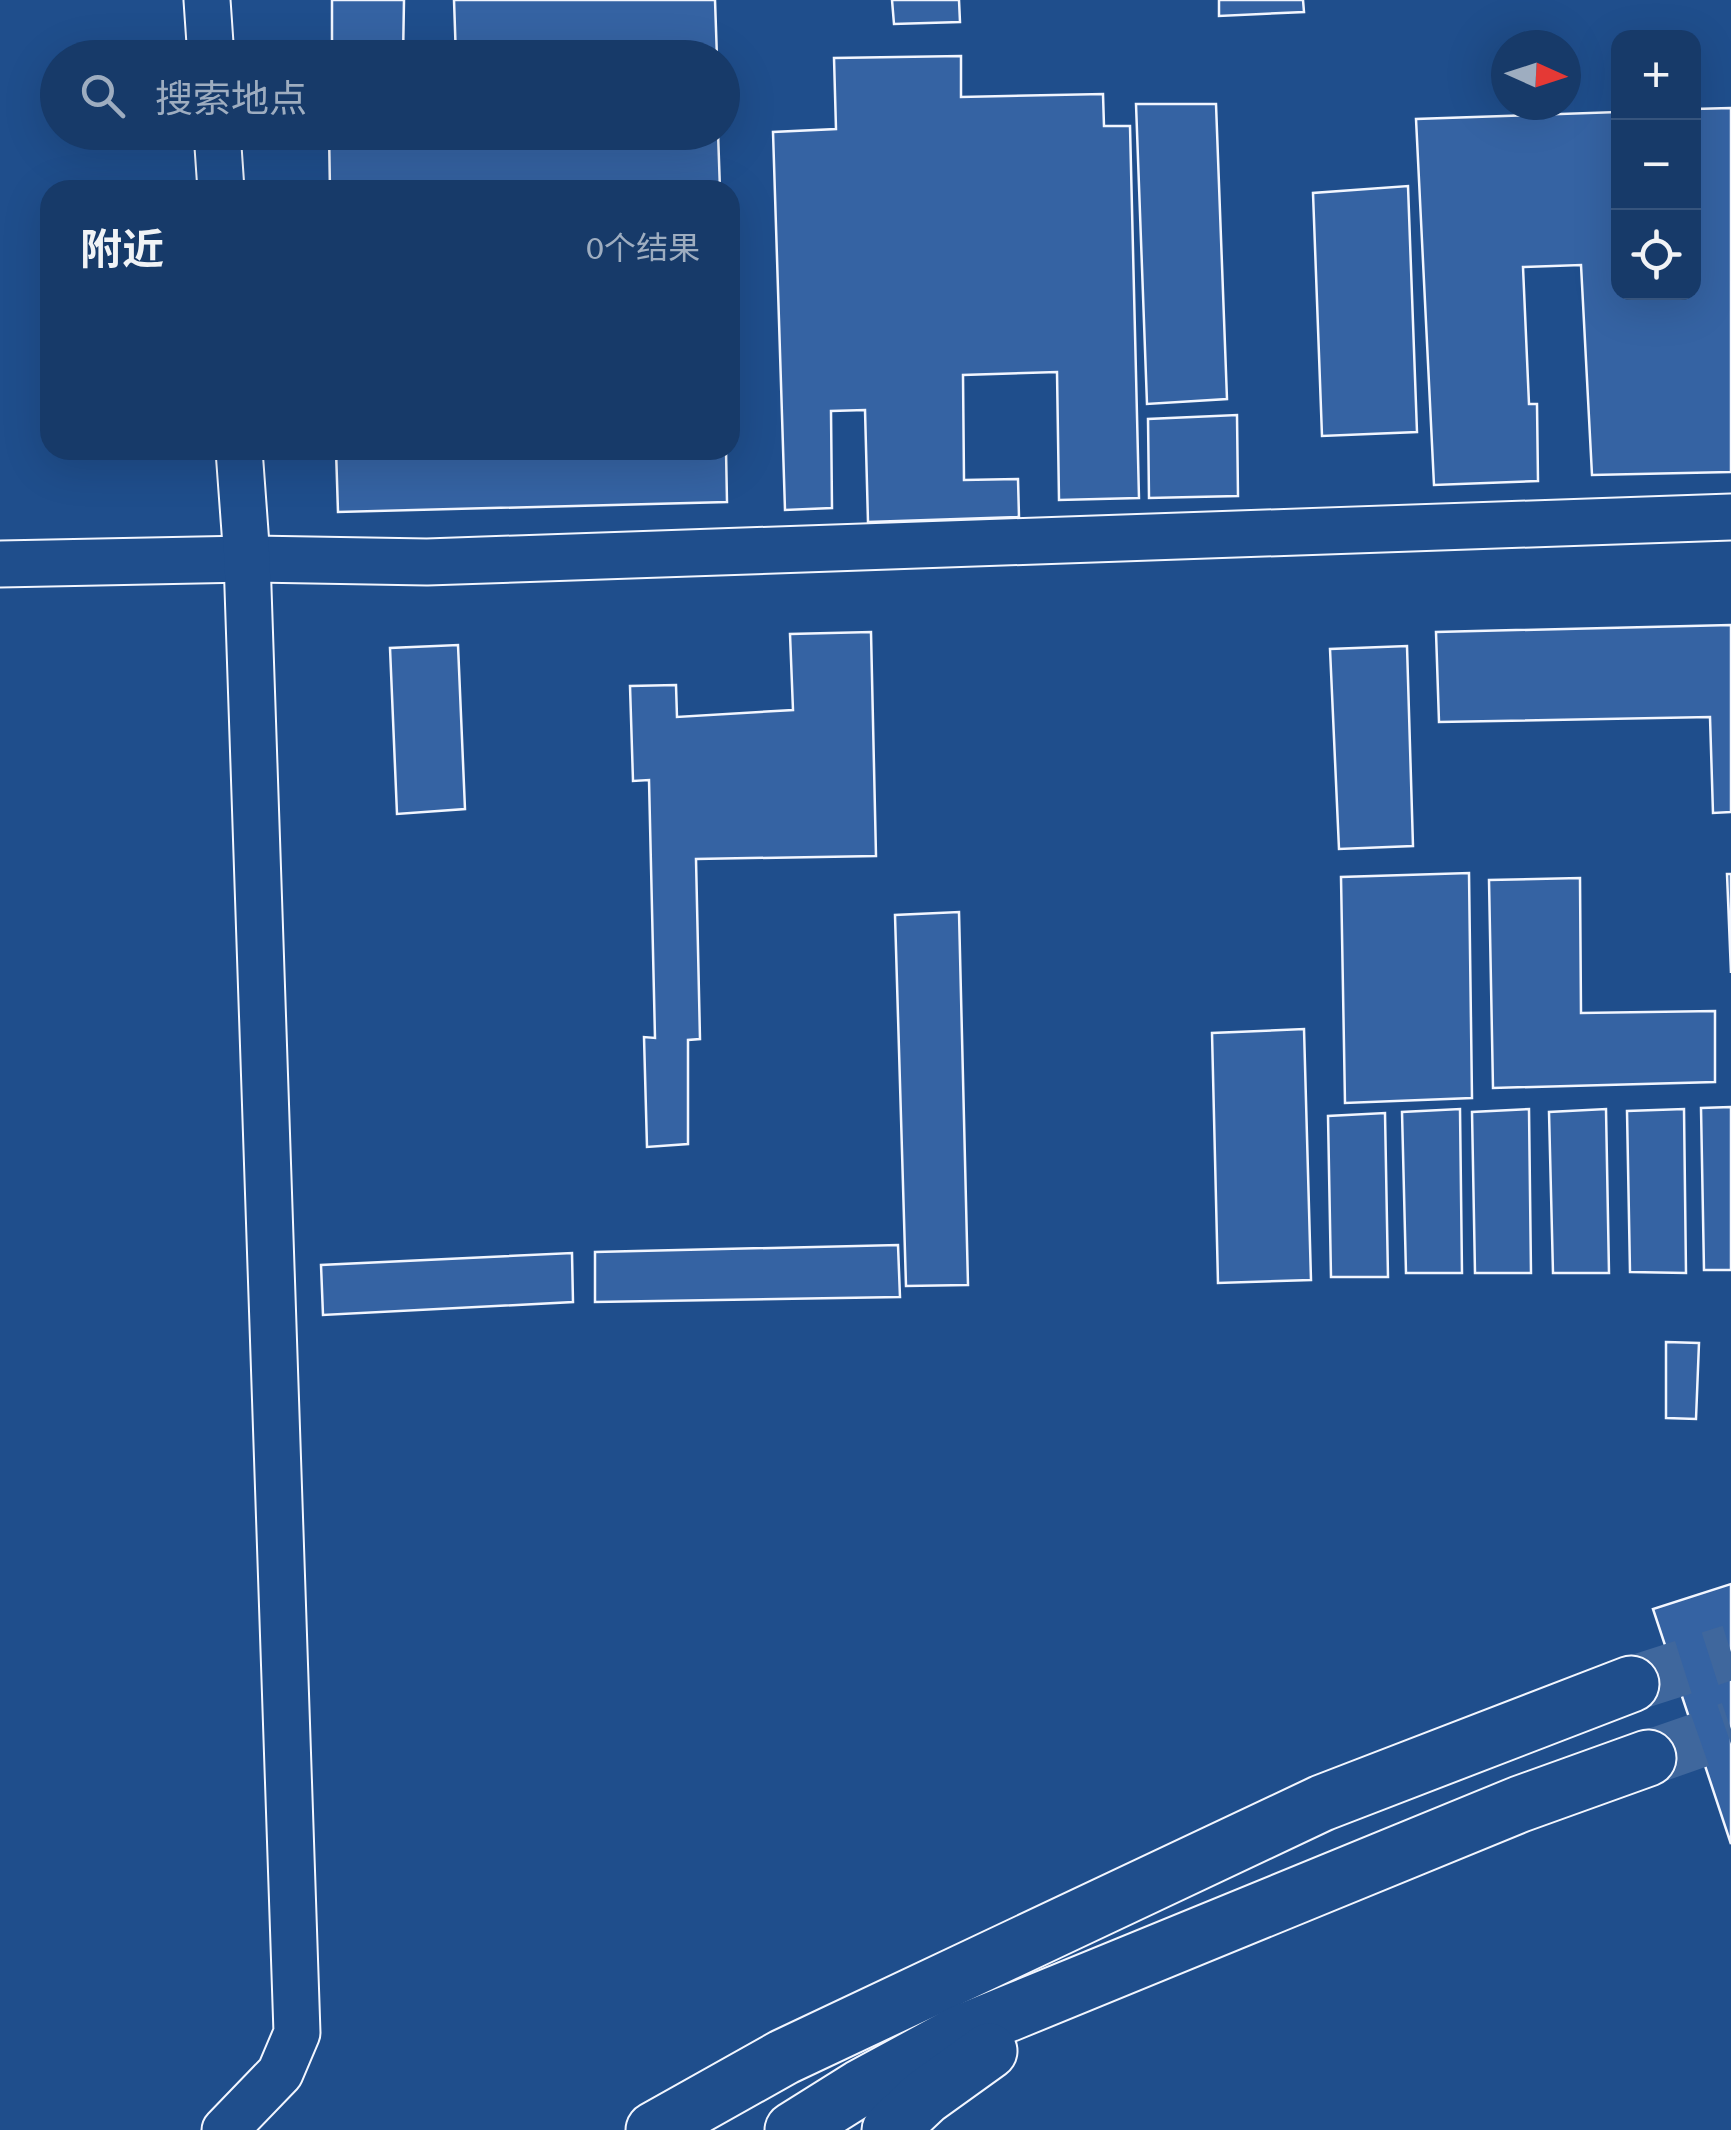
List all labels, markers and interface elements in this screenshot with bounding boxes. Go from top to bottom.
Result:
north arrow [1491,30,1581,120]
map controls [1611,30,1701,300]
button: + [1611,30,1701,120]
search box [40,40,740,150]
icon: search [75,68,130,123]
text: 搜索地点 [155,77,307,121]
button: − [1611,120,1701,210]
button: locate [1611,210,1701,300]
text: 附近 [80,225,164,274]
text: 0个结果 [586,229,700,267]

